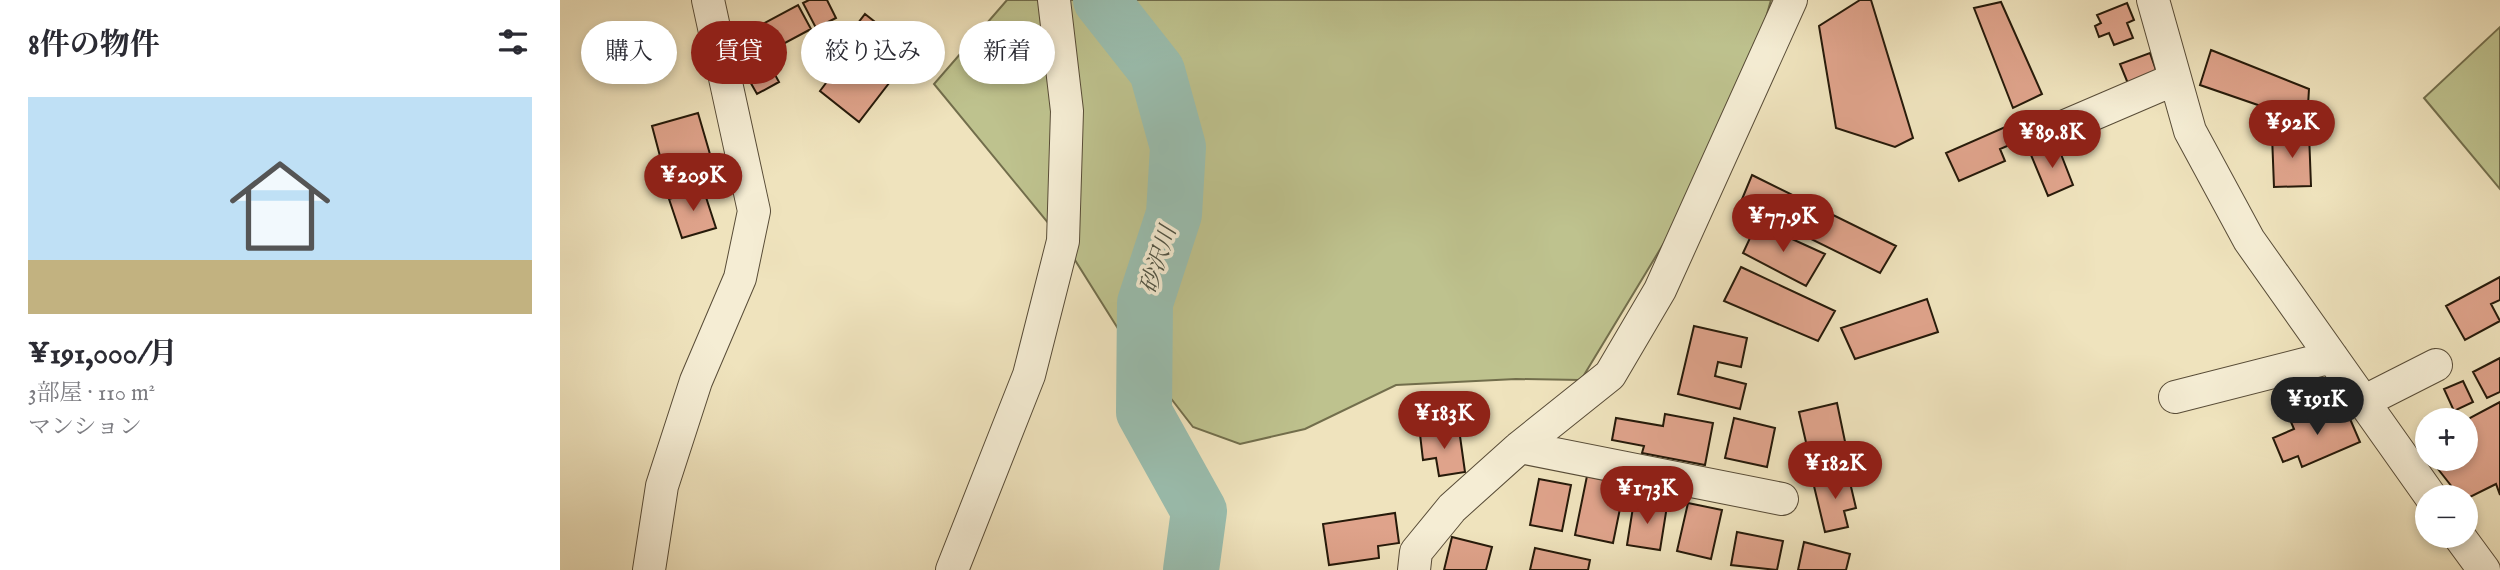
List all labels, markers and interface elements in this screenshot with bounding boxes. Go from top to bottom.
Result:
chip: 購入 [581,21,677,84]
chip: 賃貸 [691,21,787,84]
chip: 絞り込み [801,21,945,84]
chip: 新着 [959,21,1055,84]
icon: filters [494,23,532,61]
text: 8件の物件 [28,27,160,65]
pin: ¥92K [2251,100,2333,160]
text: ¥92K [2265,108,2319,137]
pin: ¥89.8K [1995,110,2109,170]
text: ¥89.8K [2019,118,2085,147]
icon: home [217,143,343,269]
pin: ¥209K [644,154,742,213]
text: ¥209K [660,161,726,190]
pin: ¥77.9K [1726,194,1840,254]
text: ¥77.9K [1748,202,1818,231]
water label: 砂沢川 [1135,220,1184,297]
text: ¥191,000/月 [28,336,178,374]
pin: ¥191K [2268,378,2366,437]
text: 3部屋 · 110 m² [28,379,155,408]
text: ¥191K [2287,385,2347,414]
pin: ¥183K [1395,392,1493,451]
text: ¥183K [1414,399,1474,428]
map controls [2415,408,2478,548]
button: + [2415,408,2478,471]
text: マンション [28,413,142,442]
pin: ¥182K [1786,442,1884,501]
text: ¥182K [1804,449,1866,478]
pin: ¥173K [1598,466,1696,526]
text: ¥173K [1616,474,1678,503]
button: − [2415,485,2478,548]

